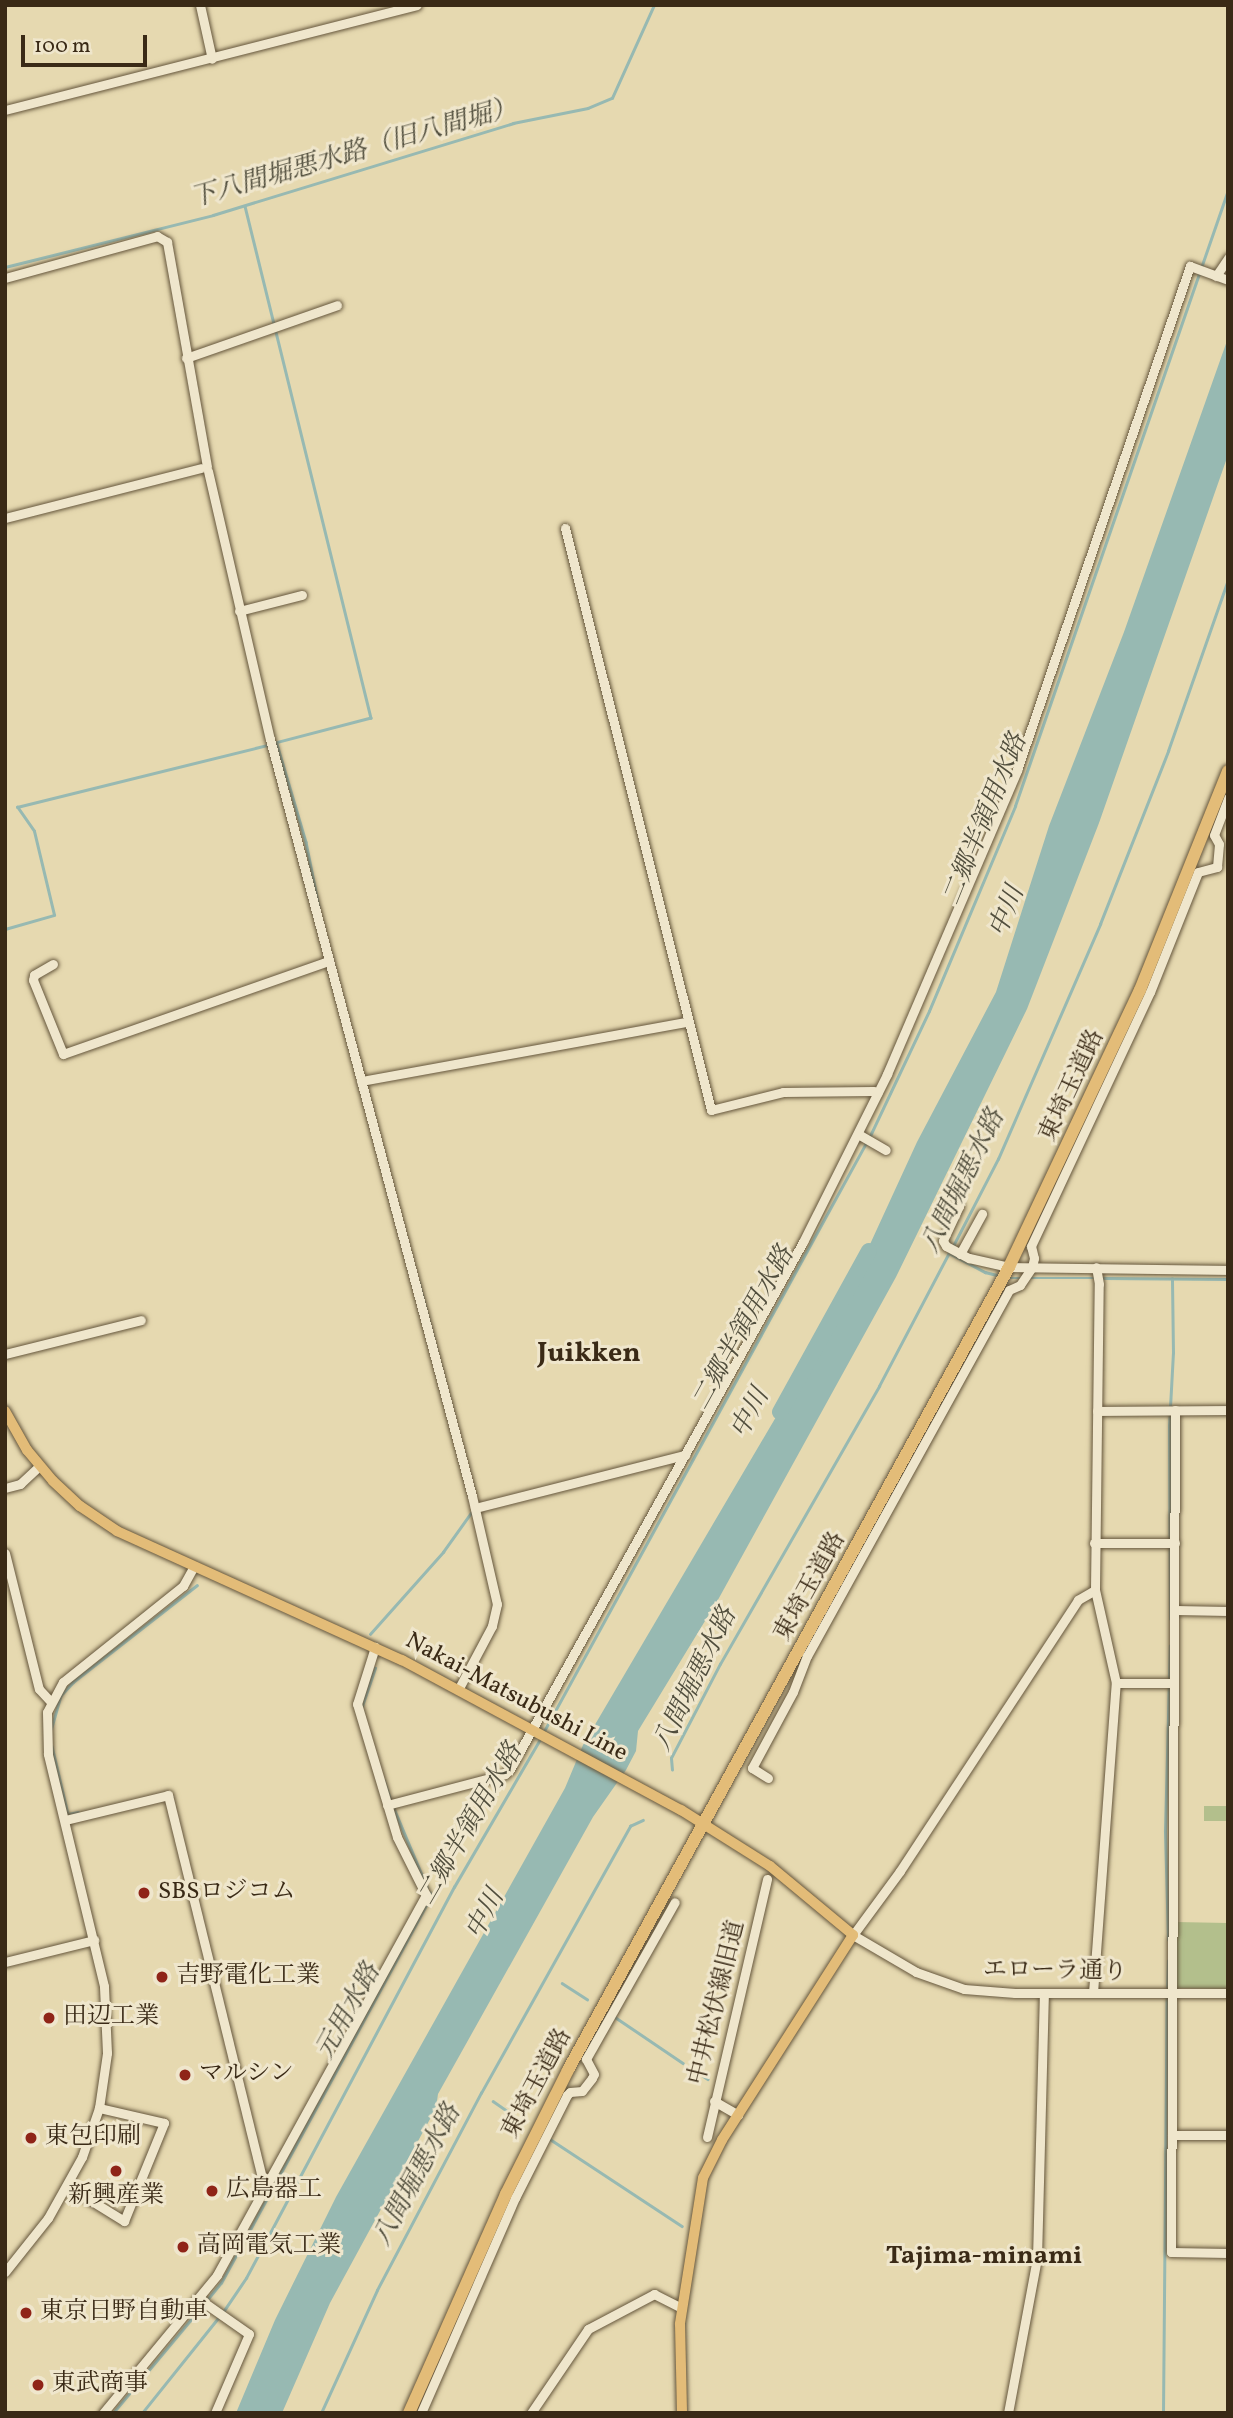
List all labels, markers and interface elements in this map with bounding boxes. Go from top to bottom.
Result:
scale bar [24,21,150,65]
text: 100 m [34,32,91,61]
water label: 下八間堀悪水路（旧八間堀） [187,92,521,216]
water label: 二郷半領用水路 [937,730,1035,910]
water label: 中川 [984,882,1032,942]
street label: 東埼玉道路 [1035,1026,1111,1146]
water label: 八間堀悪水路 [916,1105,1012,1259]
water label: 二郷半領用水路 [686,1242,802,1416]
district label: Juikken [537,1337,641,1371]
water label: 中川 [725,1384,777,1444]
street label: 東埼玉道路 [769,1528,853,1646]
water label: 八間堀悪水路 [648,1603,744,1757]
street label: Nakai-Matsubushi Line [400,1627,632,1769]
water label: 二郷半領用水路 [412,1738,530,1912]
place label: SBSロジコム [158,1879,295,1907]
marker: SBSロジコム [136,1885,152,1901]
water label: 中川 [460,1885,512,1945]
street label: 中井松伏線旧道 [684,1918,752,2088]
street label: エローラ通り [983,1956,1127,1988]
water label: 元用水路 [310,1959,388,2065]
place label: 吉野電化工業 [176,1963,320,1991]
marker: 吉野電化工業 [154,1969,170,1985]
place label: 田辺工業 [63,2004,159,2032]
marker: 田辺工業 [41,2010,57,2026]
street label: 東埼玉道路 [497,2024,579,2144]
place label: マルシン [199,2061,295,2089]
marker: マルシン [177,2067,193,2083]
water label: 八間堀悪水路 [368,2100,468,2252]
place label: 東包印刷 [45,2124,141,2152]
marker: 東包印刷 [23,2130,39,2146]
marker: 新興産業 [108,2163,124,2179]
place label: 広島器工 [226,2177,322,2205]
place label: 新興産業 [68,2183,164,2211]
marker: 広島器工 [204,2183,220,2199]
place label: 高岡電気工業 [197,2233,341,2261]
marker: 高岡電気工業 [175,2239,191,2255]
district label: Tajima-minami [886,2241,1082,2273]
place label: 東京日野自動車 [40,2299,208,2327]
marker: 東京日野自動車 [18,2305,34,2321]
place label: 東武商事 [52,2371,148,2399]
marker: 東武商事 [30,2377,46,2393]

